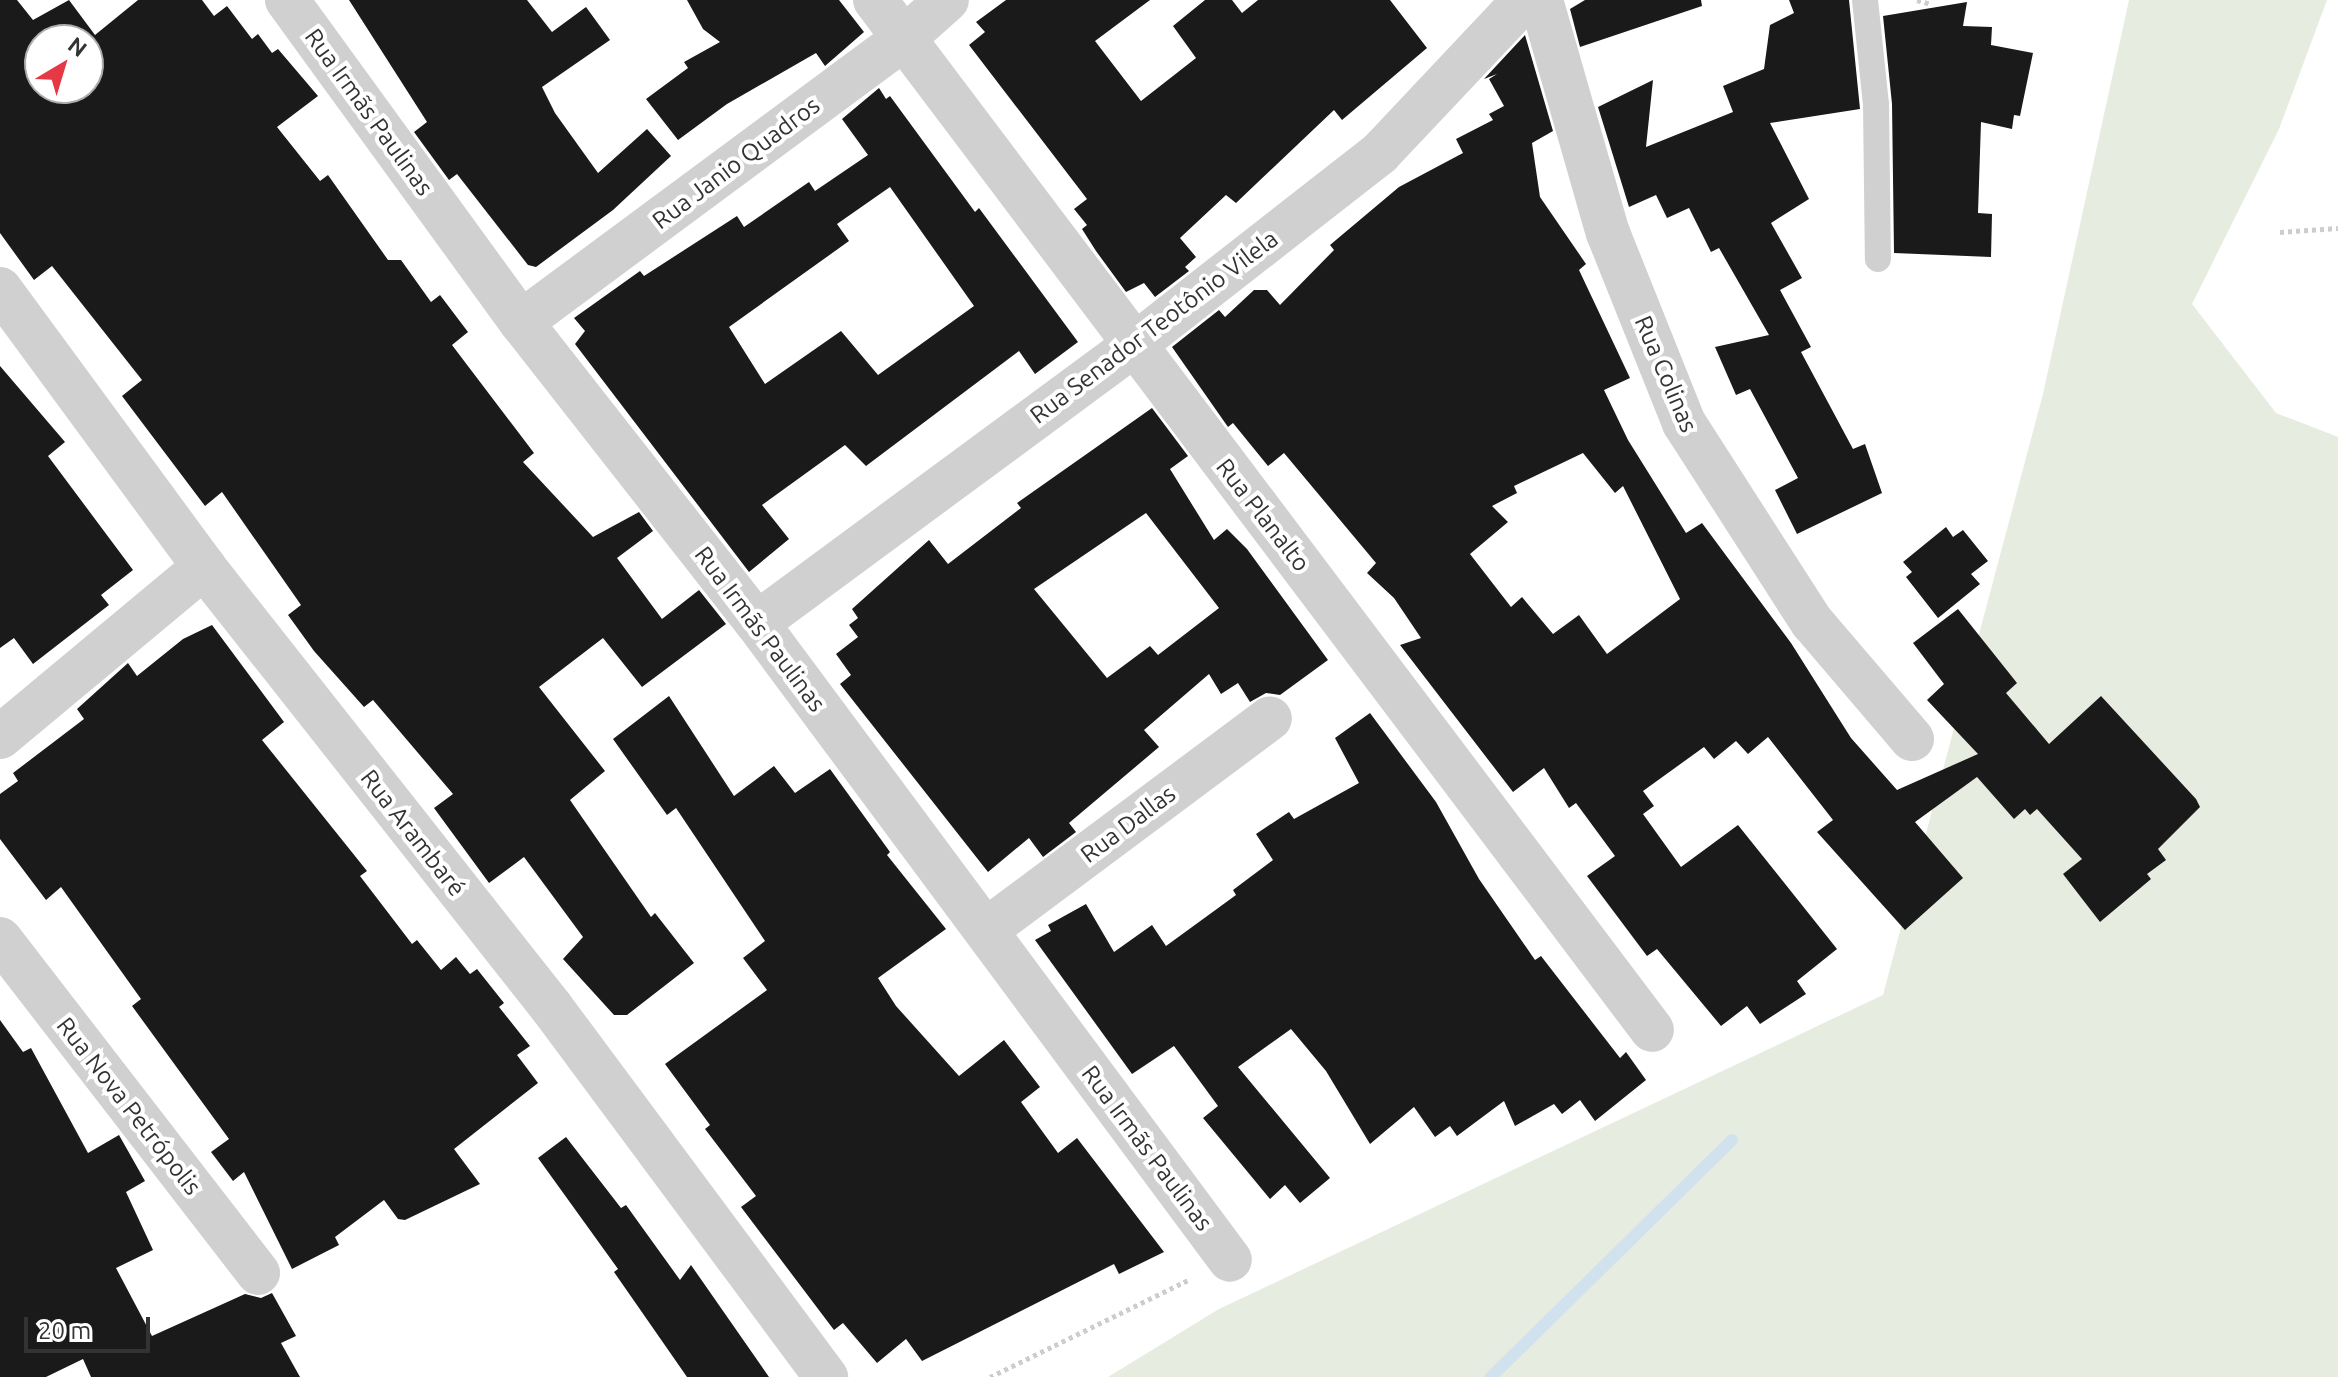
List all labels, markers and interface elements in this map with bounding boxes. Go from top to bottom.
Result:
street label: Rua Irmãs Paulinas [299,23,439,201]
north arrow [24,24,104,104]
text: N [64,31,92,61]
street label: Rua Janio Quadros [647,91,825,235]
street label: Rua Senador Teotônio Vilela [1024,224,1284,430]
street label: Rua Colinas [1629,311,1703,437]
street label: Rua Planalto [1210,453,1316,577]
street label: Rua Irmãs Paulinas [688,541,832,717]
street label: Rua Arambaré [355,764,471,902]
street label: Rua Dallas [1075,779,1181,869]
street label: Rua Nova Petrópolis [51,1011,207,1201]
street label: Rua Irmãs Paulinas [1075,1060,1219,1236]
scale bar [28,1301,154,1351]
text: 20 m [38,1317,91,1344]

